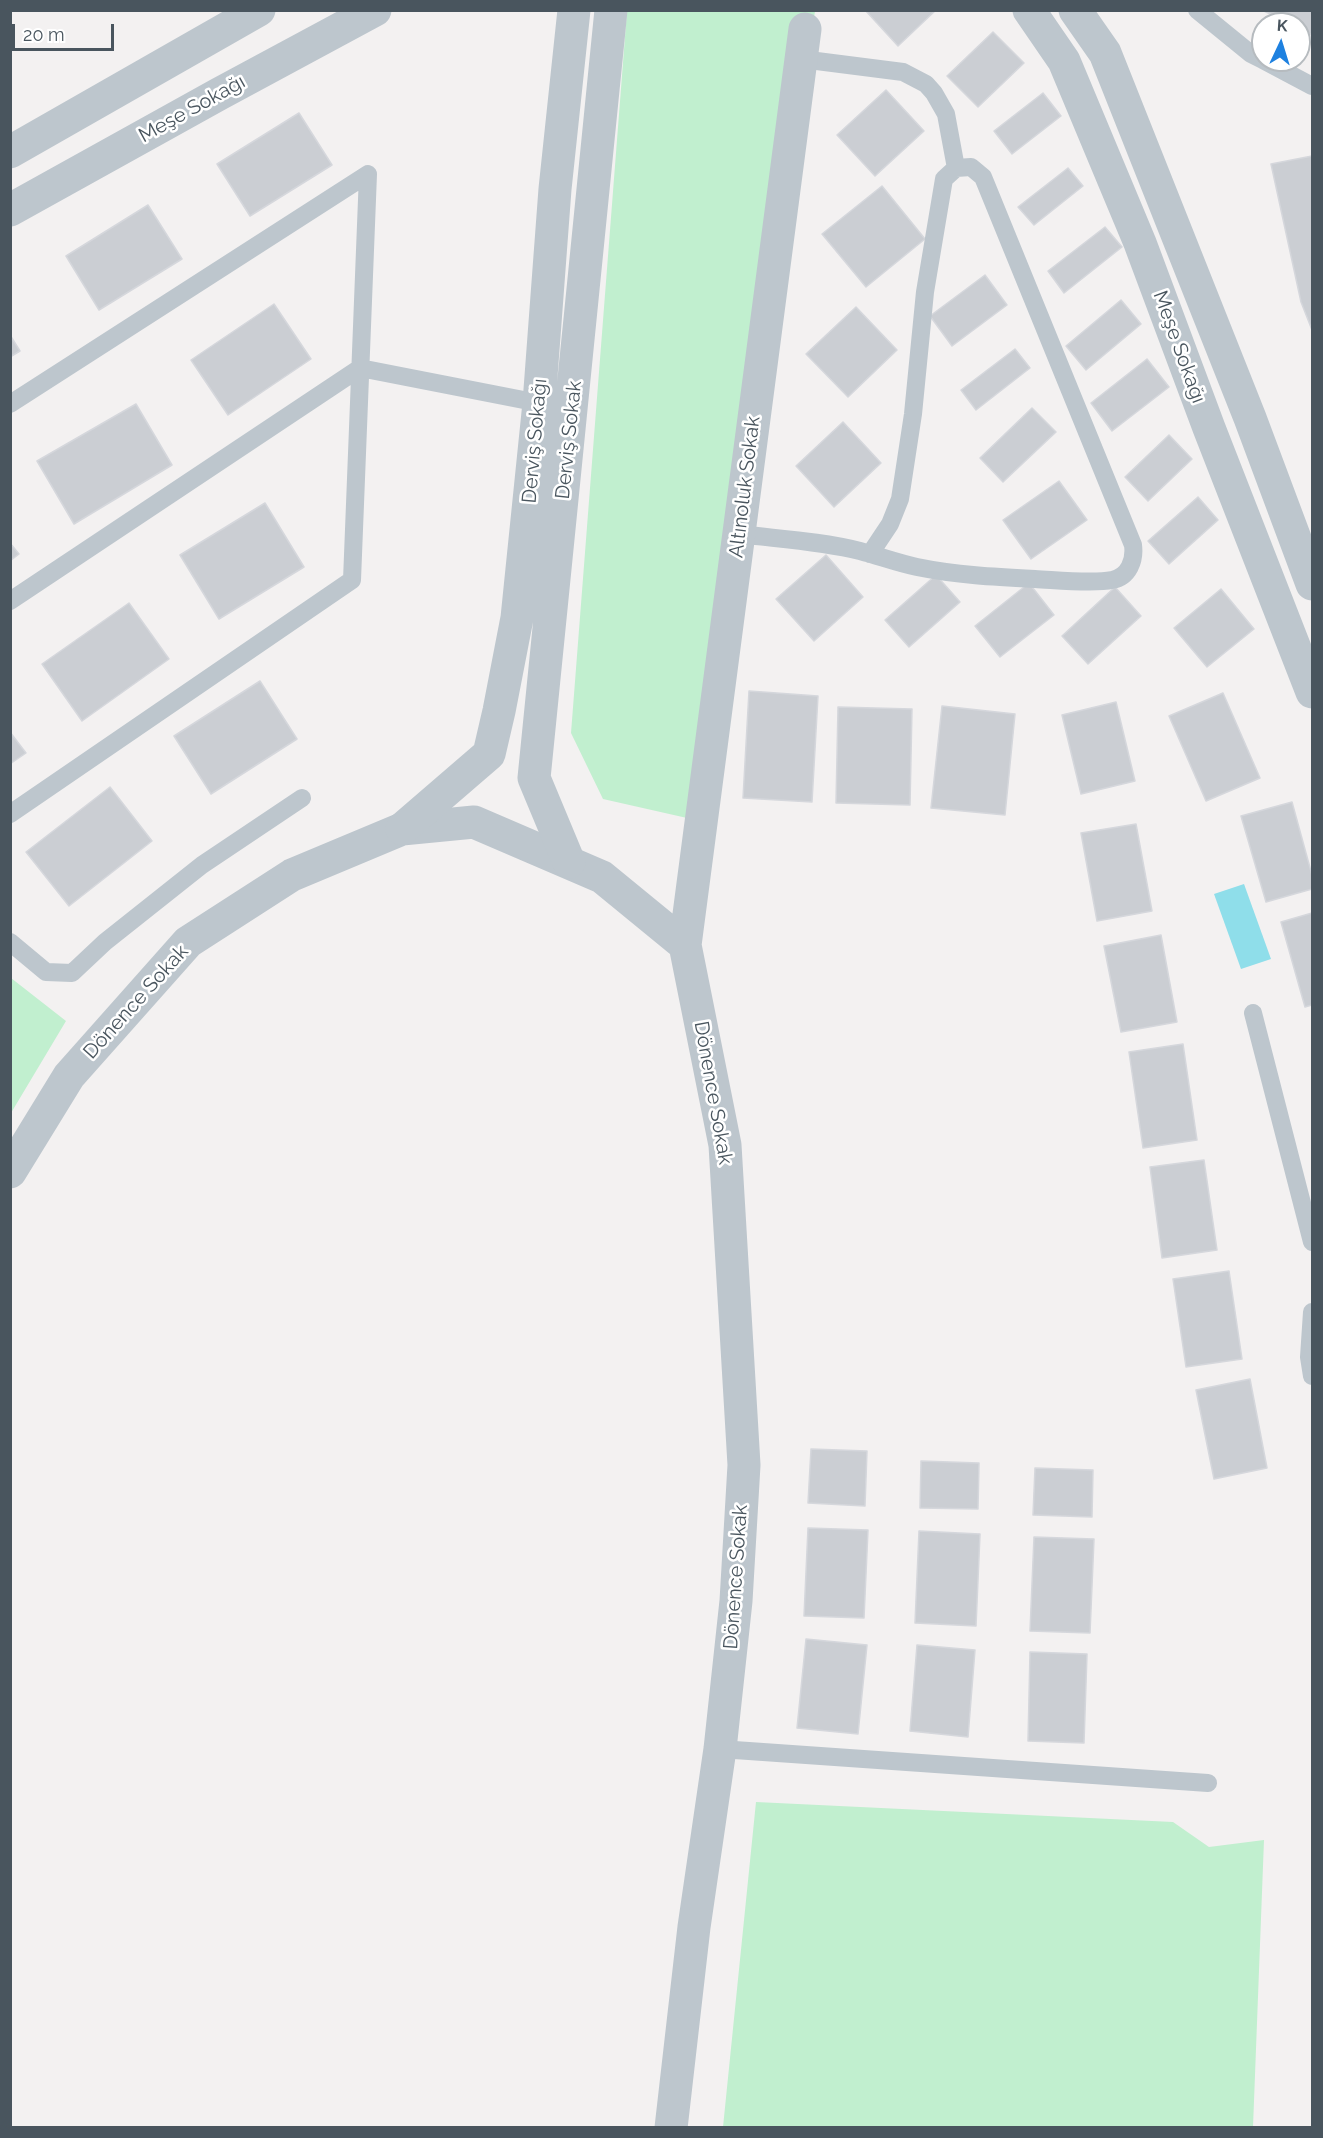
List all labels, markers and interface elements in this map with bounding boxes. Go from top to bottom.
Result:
scale bar [15,12,117,50]
north arrow [1251,12,1311,72]
text: K [1276,16,1288,35]
text: 20 m [23,24,65,45]
street label: Meşe Sokağı [135,70,249,148]
street label: Meşe Sokağı [1148,288,1210,406]
street label: Derviş Sokağı [518,378,552,504]
street label: Derviş Sokak [551,380,587,500]
street label: Altınoluk Sokak [724,415,766,559]
street label: Dönence Sokak [79,940,193,1064]
street label: Dönence Sokak [689,1019,737,1167]
street label: Dönence Sokak [719,1504,753,1650]

